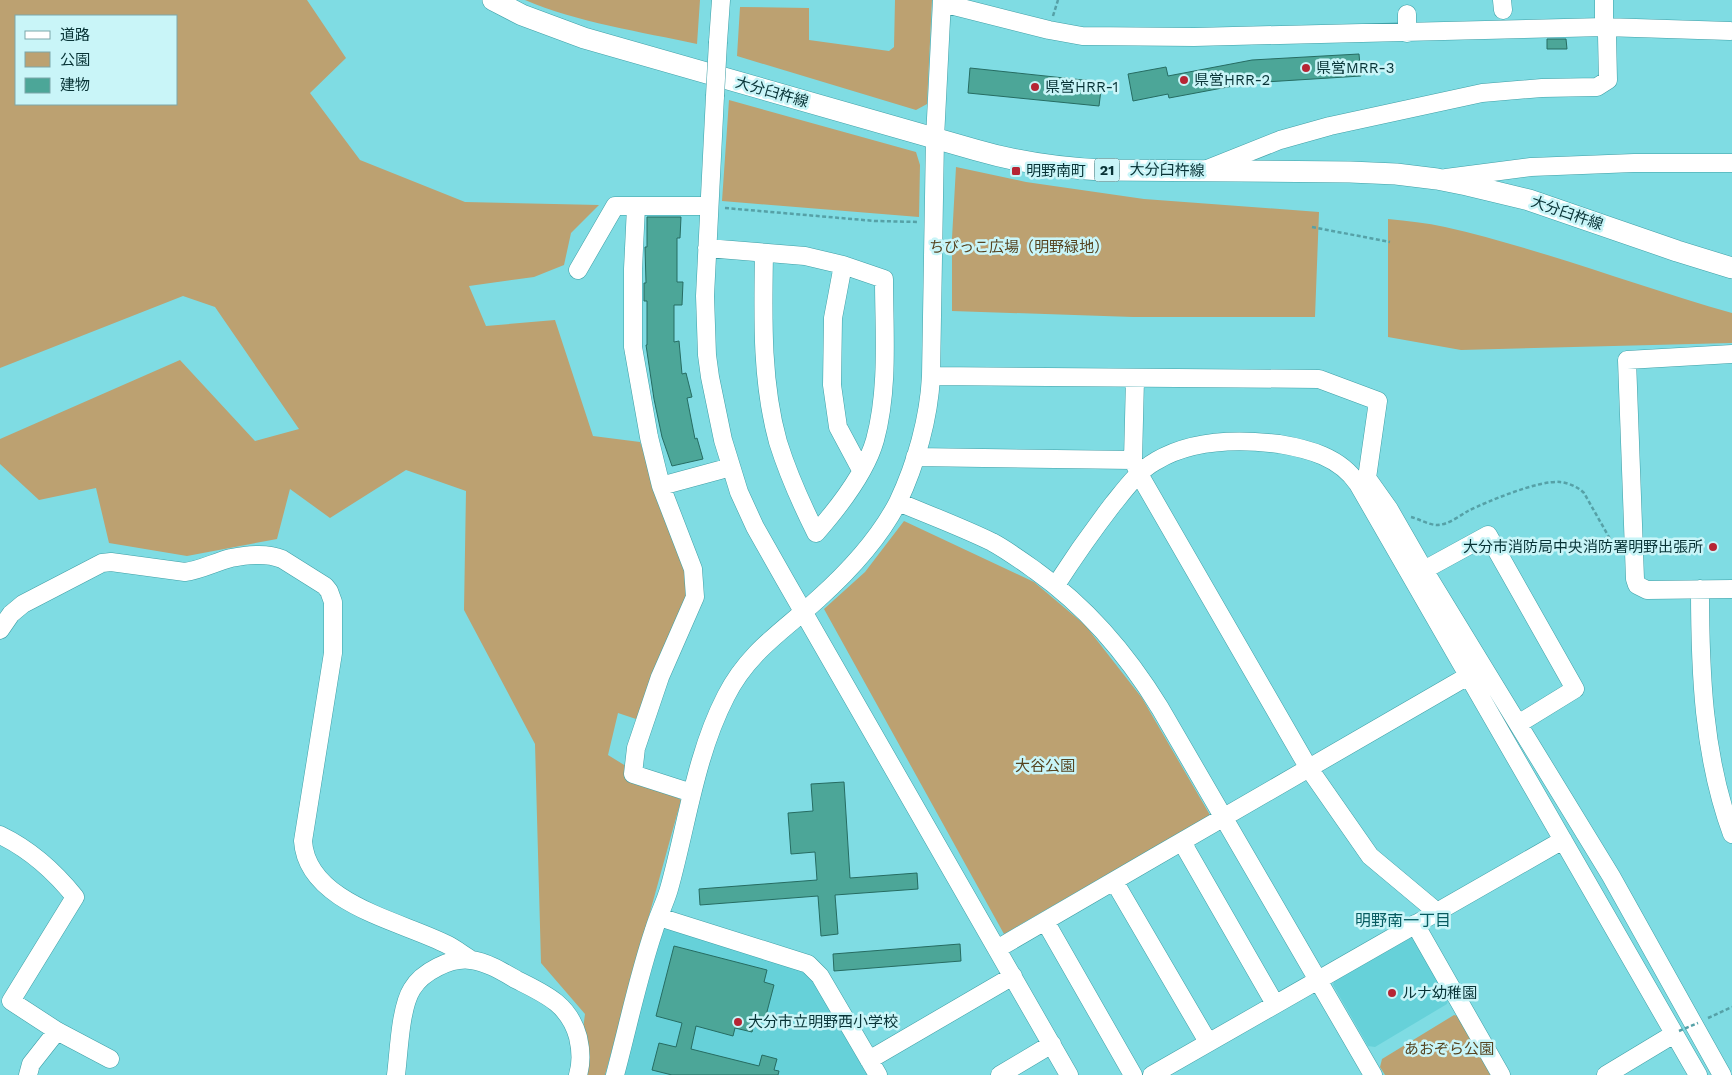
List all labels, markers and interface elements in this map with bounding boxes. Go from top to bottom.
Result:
legend [15,15,178,105]
text: 道路 [60,26,90,44]
text: 公園 [60,51,90,69]
place label: 県営MRR-3 [1316,59,1394,77]
marker: 県営MRR-3 [1300,62,1312,74]
place label: 県営HRR-2 [1194,71,1270,89]
street label: 大分臼杵線 [733,73,811,111]
marker: 県営HRR-2 [1178,74,1190,86]
text: 建物 [60,76,90,94]
place label: 県営HRR-1 [1045,78,1118,96]
marker: 県営HRR-1 [1029,81,1041,93]
road number: 21 [1094,158,1120,182]
street label: 大分臼杵線 [1129,160,1205,180]
place label: 明野南町 [1026,162,1086,180]
marker: 明野南町 [1010,165,1022,177]
street label: 大分臼杵線 [1529,192,1605,234]
park label: ちびっこ広場（明野緑地） [929,238,1109,256]
place label: 大分市消防局中央消防署明野出張所 [1463,538,1703,556]
marker: 大分市消防局中央消防署明野出張所 [1707,541,1719,553]
park label: 大谷公園 [1015,757,1075,775]
district label: 明野南一丁目 [1355,911,1451,930]
place label: ルナ幼稚園 [1402,984,1477,1002]
marker: ルナ幼稚園 [1386,987,1398,999]
place label: 大分市立明野西小学校 [748,1013,898,1031]
marker: 大分市立明野西小学校 [732,1016,744,1028]
park label: あおぞら公園 [1404,1040,1494,1058]

